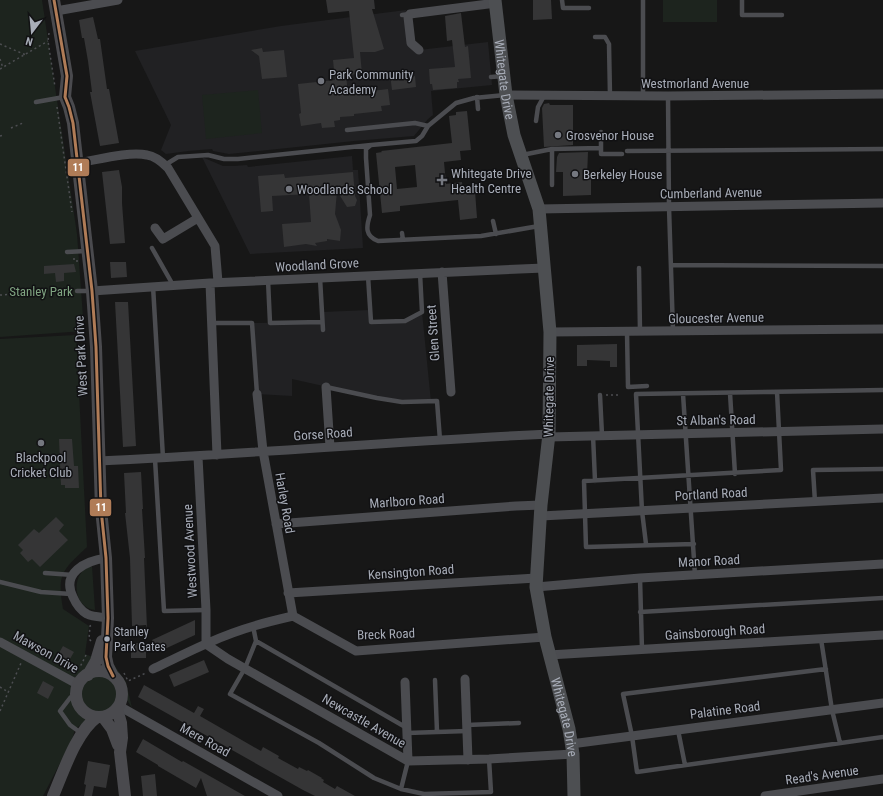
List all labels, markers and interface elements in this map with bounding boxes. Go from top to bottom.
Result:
north arrow [12,12,52,52]
text: N [24,34,34,48]
street label: Whitegate Drive [492,39,518,121]
place label: Park Community Academy [329,67,414,97]
marker: Park Community Academy [316,76,326,86]
street label: Westmorland Avenue [641,76,749,91]
place label: Grosvenor House [566,128,654,143]
marker: Grosvenor House [553,130,563,140]
line badge: 11 [67,158,90,177]
text: 11 [72,161,84,174]
place label: Whitegate Drive Health Centre [451,166,532,196]
place label: Berkeley House [583,167,662,182]
marker: Berkeley House [570,169,580,179]
marker: Whitegate Drive Health Centre [436,174,448,186]
place label: Woodlands School [297,182,392,197]
marker: Woodlands School [284,184,294,194]
street label: Cumberland Avenue [660,185,762,201]
street label: Woodland Grove [275,255,359,275]
park label: Stanley Park [9,284,73,299]
street label: Glen Street [424,304,442,362]
street label: Gloucester Avenue [668,310,764,326]
street label: West Park Drive [71,315,91,397]
street label: Whitegate Drive [541,357,557,437]
street label: St Alban's Road [676,412,756,428]
street label: Gorse Road [293,424,353,444]
marker: Blackpool Cricket Club [36,438,46,448]
place label: Blackpool Cricket Club [10,450,72,480]
street label: Harley Road [272,471,298,535]
street label: Portland Road [674,485,748,503]
street label: Marlboro Road [369,491,445,511]
line badge: 11 [89,498,112,517]
text: 11 [95,501,107,514]
street label: Westwood Avenue [180,504,200,598]
street label: Manor Road [678,552,740,570]
street label: Kensington Road [367,561,455,583]
street label: Gainsborough Road [664,621,766,643]
place label: Stanley Park Gates [114,625,166,654]
street label: Breck Road [357,625,415,643]
street label: Mawson Drive [11,628,81,676]
marker: Stanley Park Gates [102,634,112,644]
street label: Whitegate Drive [548,676,581,758]
street label: Newcastle Avenue [320,691,408,751]
street label: Palatine Road [689,698,761,722]
street label: Mere Road [177,720,233,760]
street label: Read's Avenue [784,762,860,788]

